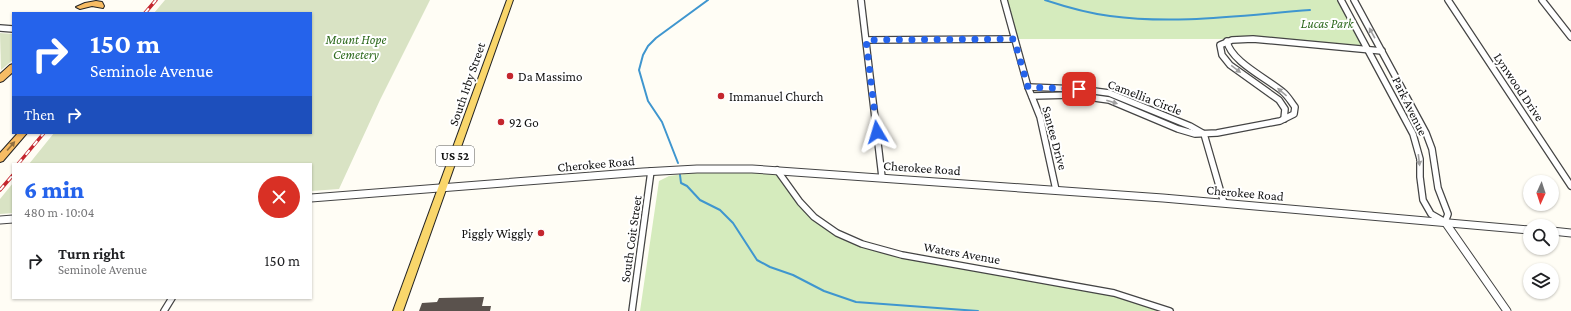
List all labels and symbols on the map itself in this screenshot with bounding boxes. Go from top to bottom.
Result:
park label: Lucas Park [1301,16,1355,31]
one-way arrow [1368,27,1375,39]
park label: Mount Hope Cemetery [325,32,387,62]
street label: South Irby Street [446,40,489,128]
street label: Lynwood Drive [1491,50,1547,124]
one-way arrow [1230,65,1241,73]
place label: Da Massimo [518,69,582,84]
marker: Da Massimo [505,71,515,81]
pin [1062,72,1096,106]
street label: Park Avenue [1389,74,1431,138]
street label: Camellia Circle [1106,76,1185,118]
one-way arrow [1277,87,1287,96]
place label: Immanuel Church [729,89,824,104]
marker: Immanuel Church [716,91,726,101]
one-way arrow [1107,99,1119,105]
street label: Santee Drive [1039,104,1071,172]
position arrow [856,111,898,153]
place label: 92 Go [509,115,539,130]
marker: 92 Go [496,117,506,127]
one-way arrow [7,141,16,151]
road number: US 52 [436,146,474,166]
street label: Cherokee Road [557,153,635,175]
one-way arrow [1416,154,1423,166]
street label: Cherokee Road [883,158,961,178]
north arrow [1523,175,1559,211]
street label: Cherokee Road [1206,182,1284,204]
street label: South Coit Street [617,194,645,284]
place label: Piggly Wiggly [462,226,534,241]
marker: Piggly Wiggly [536,228,546,238]
street label: Waters Avenue [922,239,1002,267]

